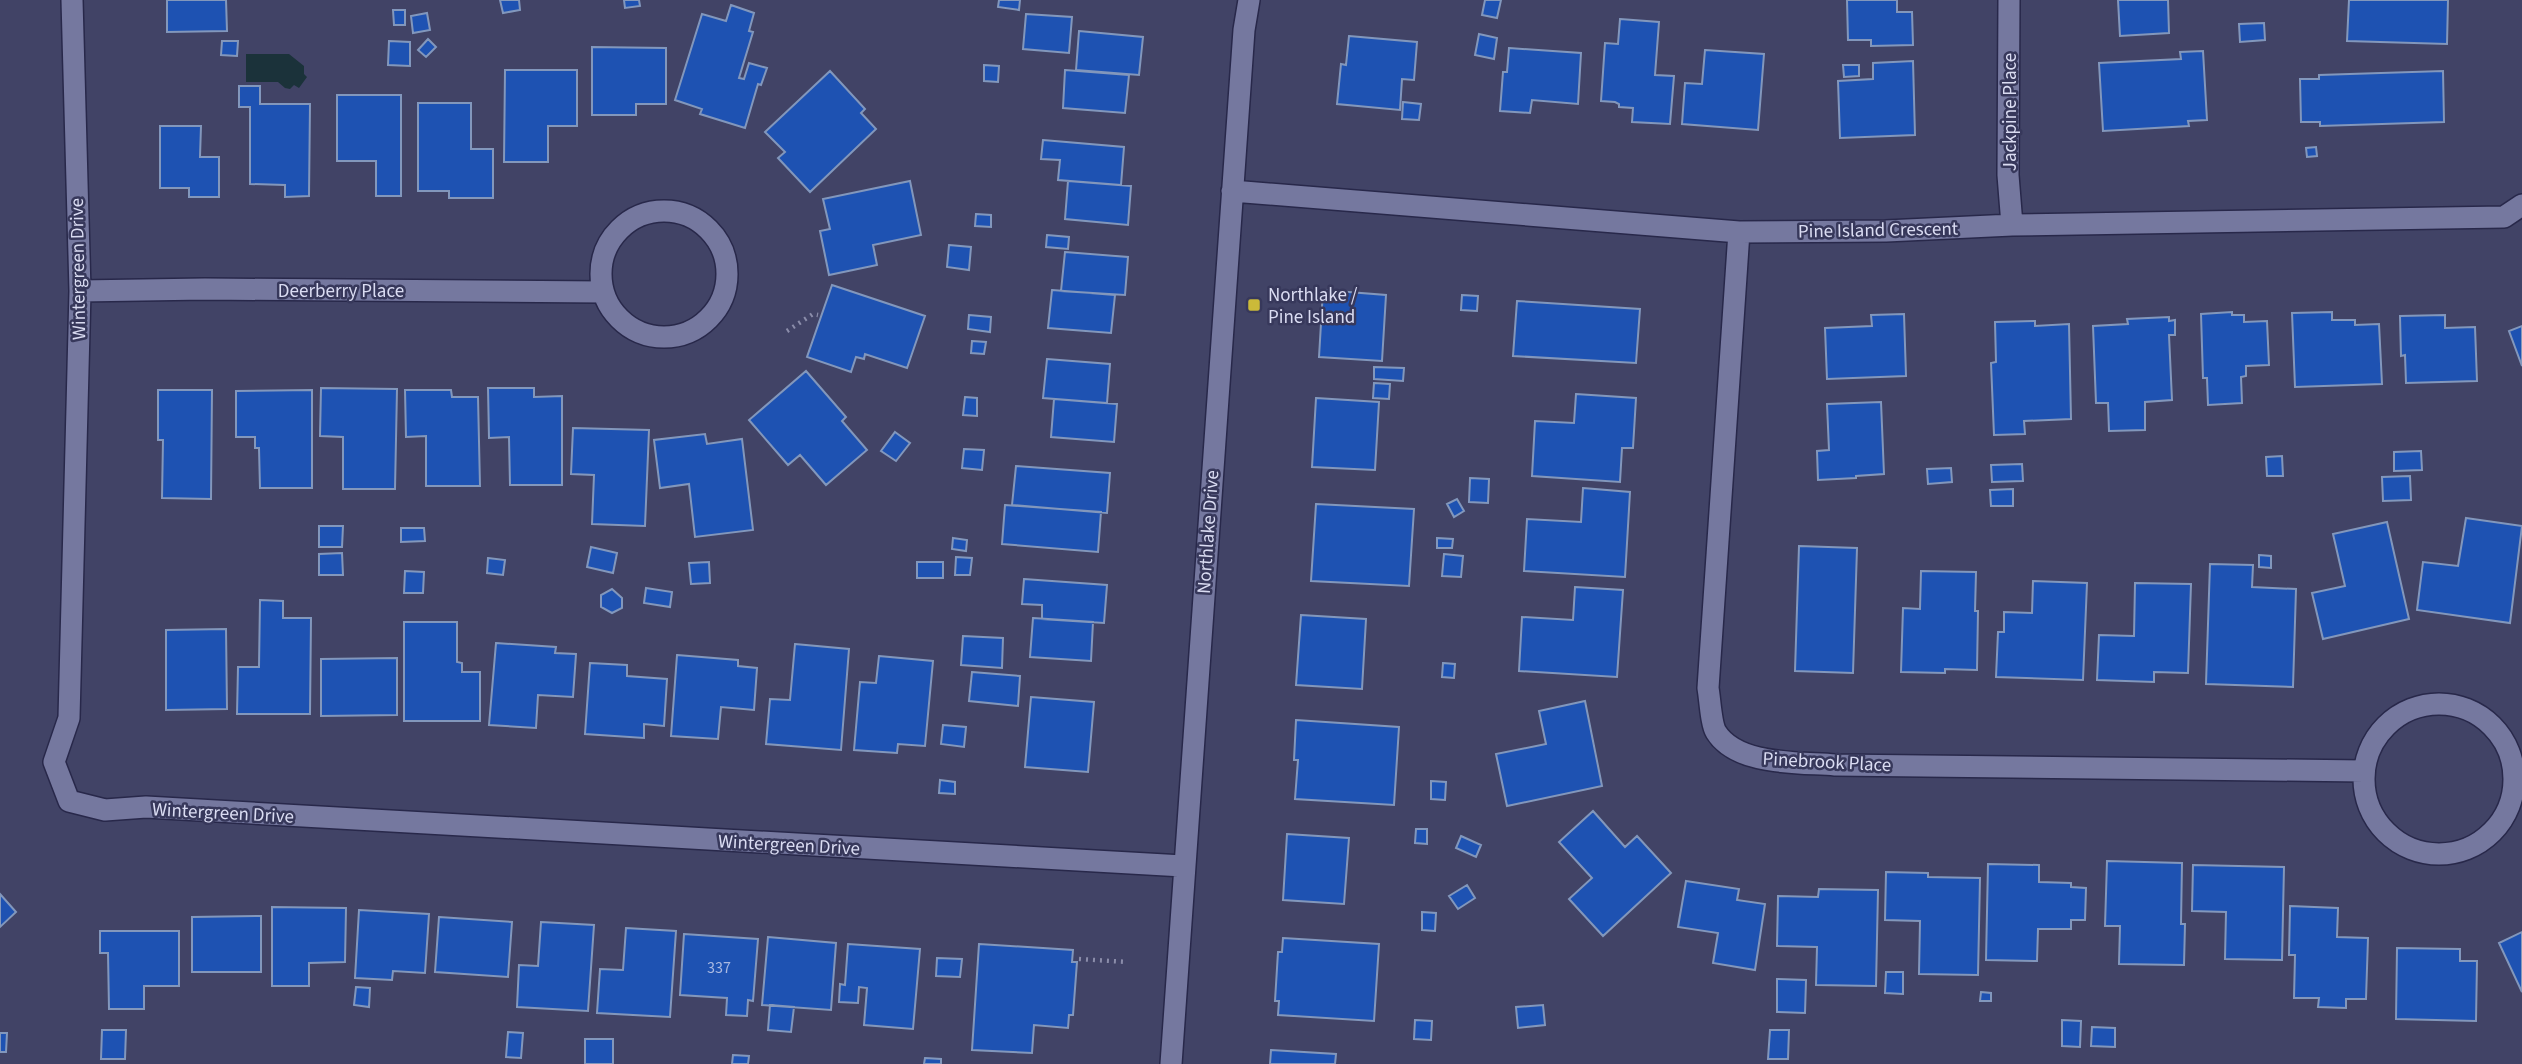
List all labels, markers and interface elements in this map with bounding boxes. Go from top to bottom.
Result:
street label: Jackpine Place [1997,53,2024,171]
street label: Wintergreen Drive [64,198,93,340]
street label: Pine Island Crescent [1798,216,1959,245]
street label: Deerberry Place [278,278,404,305]
place label: Northlake / Pine Island [1268,282,1358,331]
marker: Northlake / Pine Island [1246,297,1262,313]
street label: Northlake Drive [1191,469,1226,595]
street label: Pinebrook Place [1762,746,1892,779]
street label: Wintergreen Drive [151,796,295,831]
street label: Wintergreen Drive [717,828,861,863]
house number: 337 [707,957,731,979]

